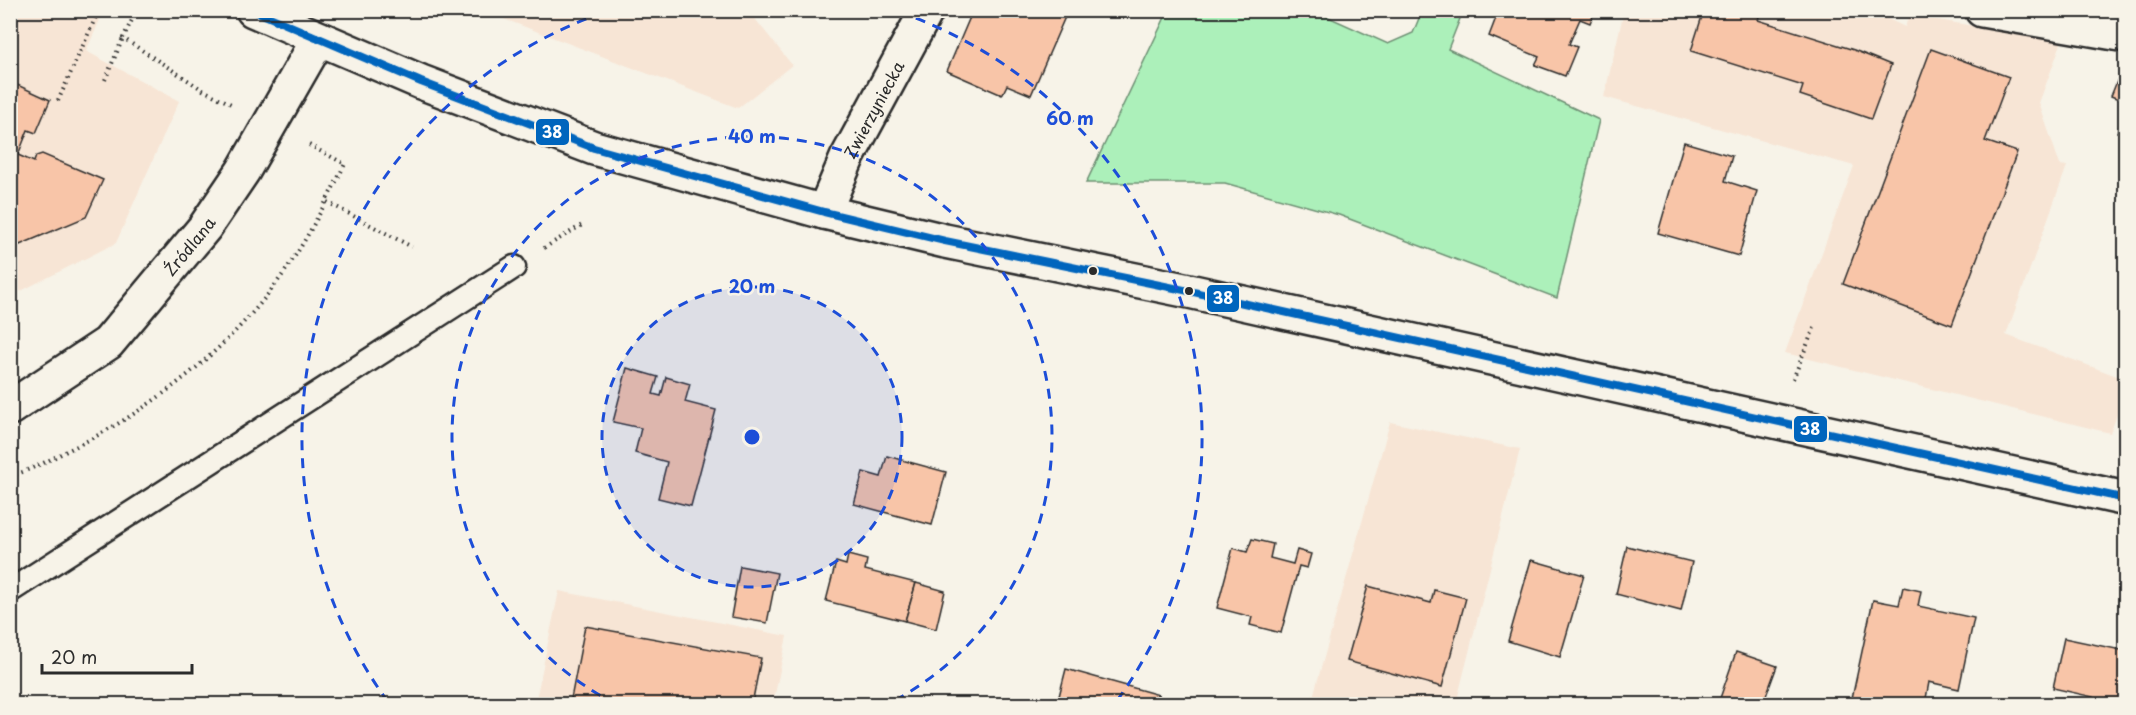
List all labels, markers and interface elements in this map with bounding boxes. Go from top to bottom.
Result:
street label: Zwierzyniecka [837,56,909,162]
text: 60 m [1046,104,1094,131]
line badge: 38 [535,118,570,146]
text: 38 [542,119,562,143]
text: 40 m [728,122,776,149]
street label: Źródlana [157,212,221,281]
unlabelled marker [1087,265,1099,277]
text: 20 m [729,272,775,299]
line badge: 38 [1206,284,1240,313]
unlabelled marker [1183,285,1195,297]
text: 38 [1213,285,1233,309]
line badge: 38 [1793,415,1828,443]
text: 38 [1800,416,1820,440]
centre of rings [742,427,762,447]
scale bar [42,637,192,675]
text: 20 m [51,643,97,670]

